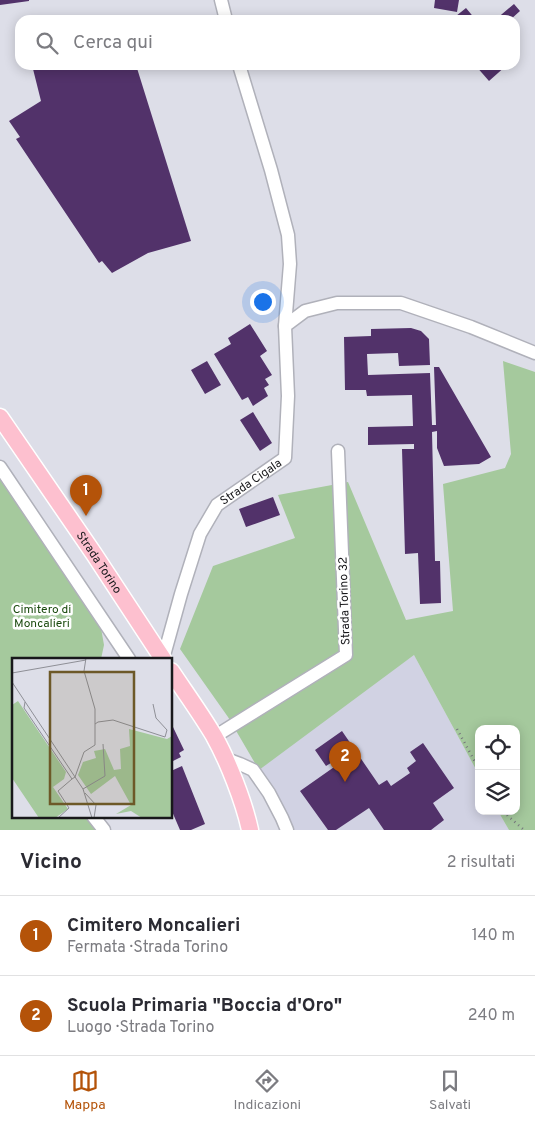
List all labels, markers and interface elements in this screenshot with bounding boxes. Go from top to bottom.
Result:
search box [15,15,520,70]
icon: search [33,29,61,57]
text: Cerca qui [73,31,153,55]
your location [250,289,276,315]
street label: Strada Cigala [217,456,285,509]
pin: 1 [70,475,102,516]
street label: Strada Torino [72,529,125,597]
street label: Strada Torino 32 [335,556,355,645]
park label: Cimitero di Moncalieri [13,602,71,632]
inset map [12,658,172,818]
map controls [475,725,520,815]
button: locate [475,725,520,770]
pin: 2 [329,741,361,782]
button: layers [475,770,520,815]
text: Vicino [20,849,82,876]
text: 2 risultati [447,853,515,873]
text: Cimitero Moncalieri [67,914,240,938]
text: 1 [33,926,39,946]
text: 140 m [472,926,515,946]
text: Fermata · Strada Torino [67,938,228,958]
text: Scuola Primaria "Boccia d'Oro" [67,994,342,1018]
text: 2 [31,1006,41,1026]
text: 240 m [468,1006,515,1026]
text: Luogo · Strada Torino [67,1018,214,1038]
tab: Mappa [64,1067,106,1114]
tab: Indicazioni [234,1067,301,1114]
tab: Salvati [429,1067,471,1114]

